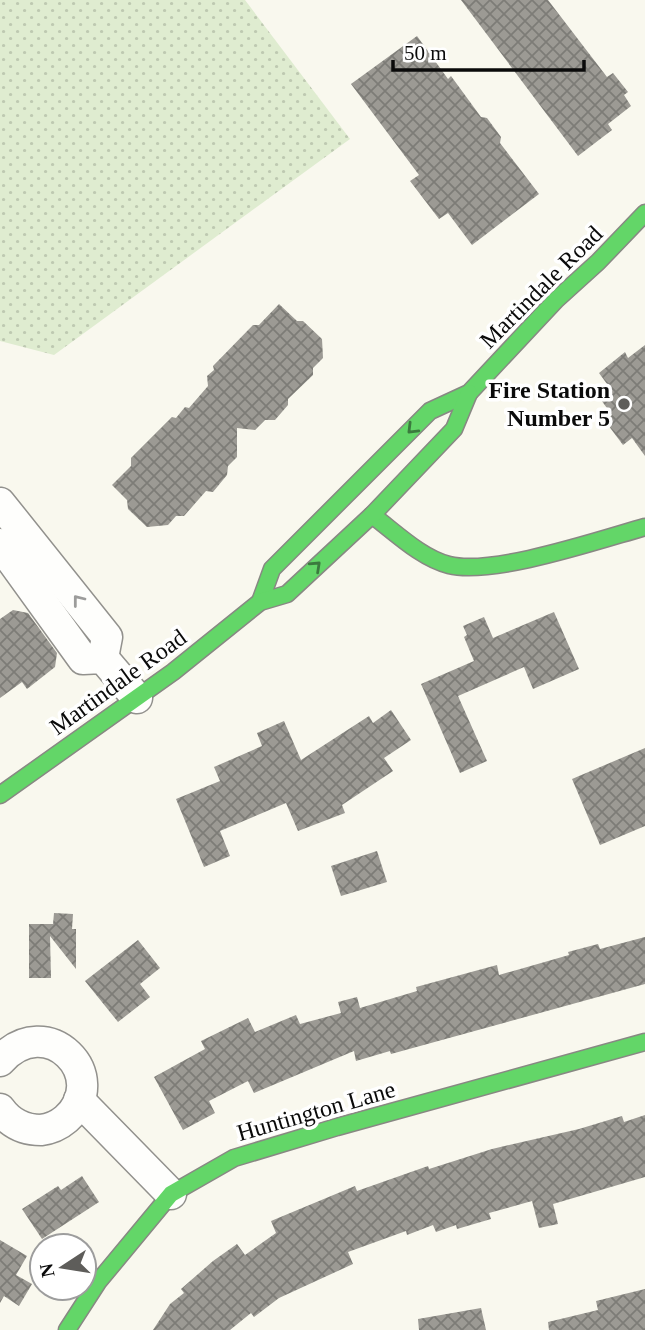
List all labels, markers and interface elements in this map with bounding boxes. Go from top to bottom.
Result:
scale bar [393,28,584,72]
text: 50 m [404,41,447,65]
street label: Martindale Road [475,221,607,353]
place label: Fire Station Number 5 [488,377,610,431]
marker: Fire Station Number 5 [616,396,632,412]
one-way arrow [408,421,420,433]
one-way arrow [308,562,321,575]
one-way arrow [73,596,86,608]
street label: Martindale Road [45,624,191,740]
street label: Huntington Lane [234,1076,398,1146]
north arrow [28,1232,98,1302]
text: N [35,1261,59,1279]

